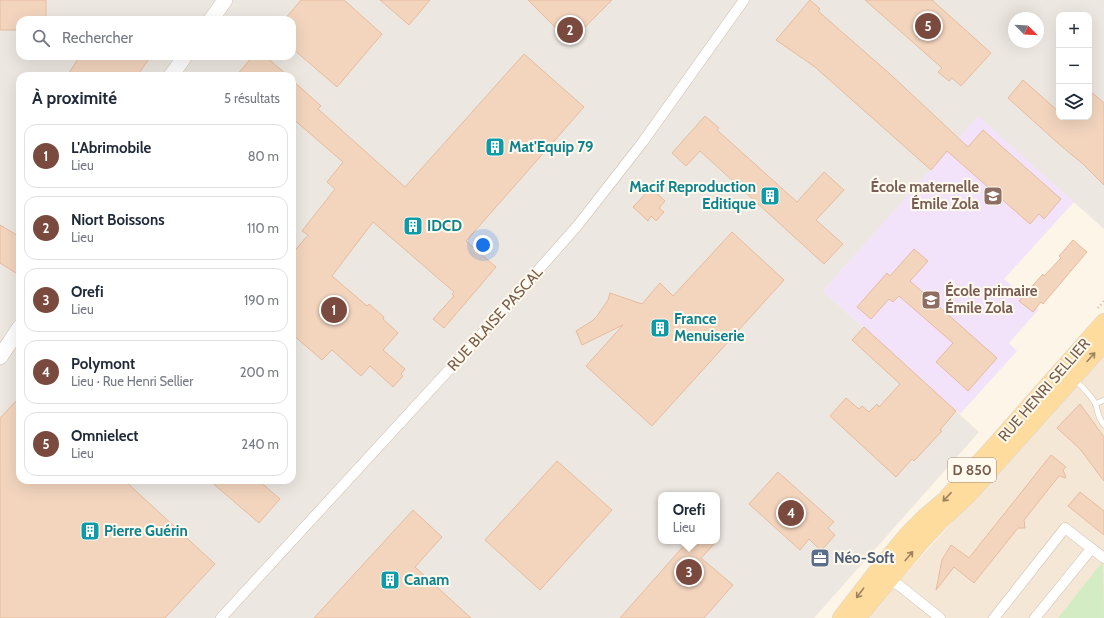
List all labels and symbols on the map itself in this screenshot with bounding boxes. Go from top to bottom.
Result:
pin: 5 [915,11,941,41]
north arrow [1008,12,1044,48]
pin: 2 [557,15,583,45]
building icon: Mat'Equip 79 [484,136,506,158]
place label: Mat'Equip 79 [509,138,594,156]
place label: École maternelle Émile Zola [871,177,980,213]
place label: Macif Reproduction Editique [629,178,756,213]
building icon: Macif Reproduction Editique [759,185,781,207]
school or university icon: École maternelle Émile Zola [982,185,1004,207]
building icon: IDCD [402,215,424,237]
place label: IDCD [427,217,462,235]
your location [473,235,493,255]
street label: RUE BLAISE PASCAL [444,263,547,375]
place label: École primaire Émile Zola [945,281,1038,317]
school or university icon: École primaire Émile Zola [920,289,942,311]
pin: 1 [321,295,347,325]
place label: France Menuiserie [674,310,745,345]
building icon: France Menuiserie [649,317,671,339]
street label: RUE HENRI SELLIER [994,335,1094,445]
one-way arrow [1087,352,1096,362]
road number: D 850 [948,458,996,482]
one-way arrow [943,492,952,502]
pin: 4 [778,498,804,528]
building icon: Pierre Guérin [79,520,101,542]
place label: Pierre Guérin [104,522,188,540]
office icon: Néo-Soft [809,547,831,569]
place label: Néo-Soft [834,549,894,567]
one-way arrow [905,550,914,561]
pin: 3 [676,557,702,587]
building icon: Canam [379,569,401,591]
place label: Canam [404,571,449,589]
one-way arrow [856,588,865,599]

